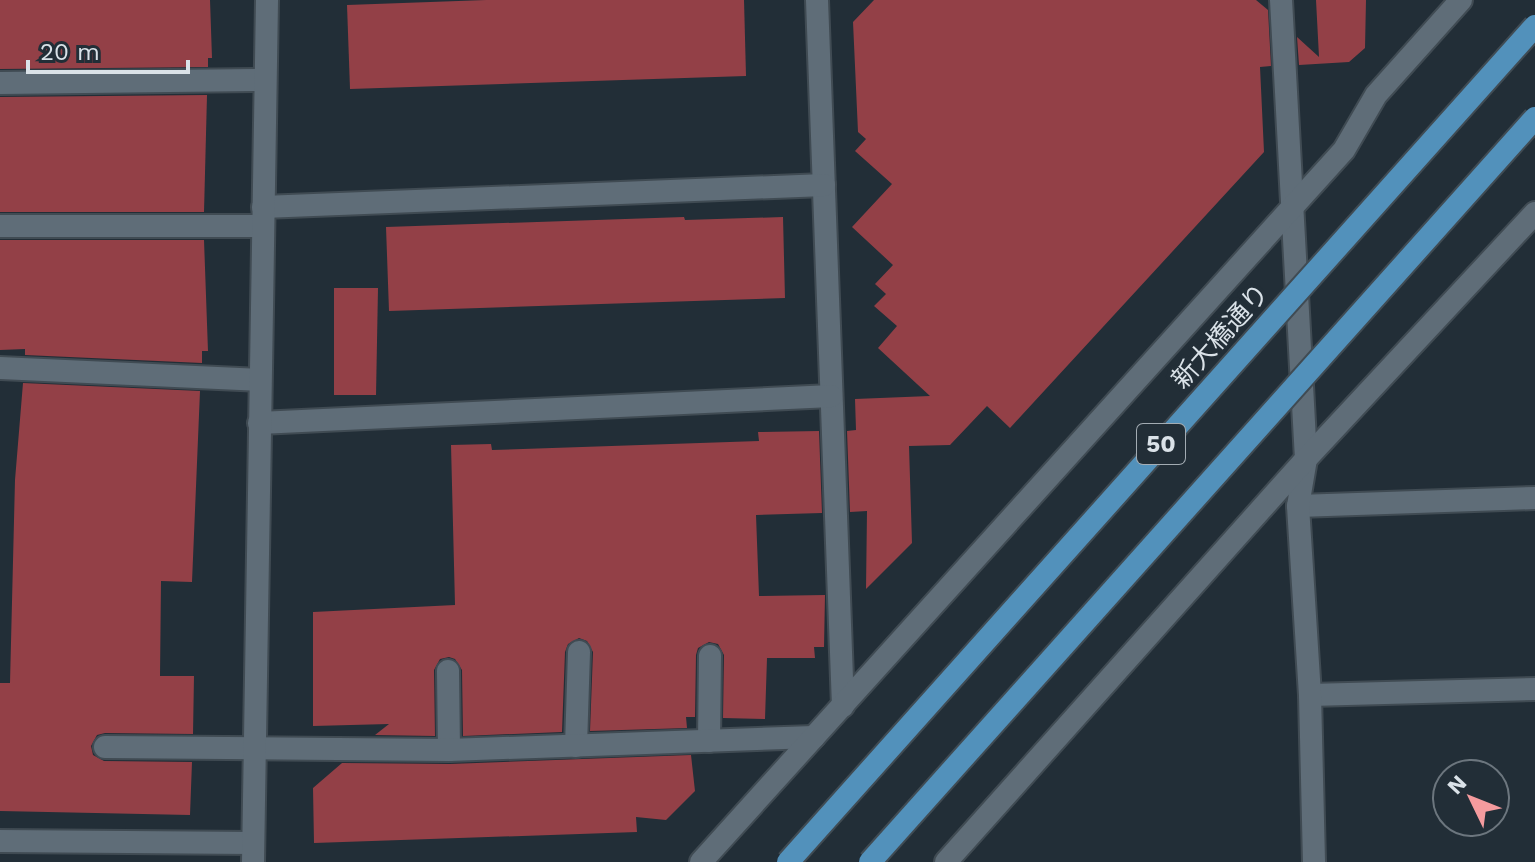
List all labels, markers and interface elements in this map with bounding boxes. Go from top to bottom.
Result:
scale bar [28,24,188,74]
text: 20 m [40,38,100,66]
street label: 新大橋通り [1165,278,1275,394]
road number: 50 [1137,424,1185,464]
north arrow [1431,758,1511,838]
text: N [1442,770,1471,799]

